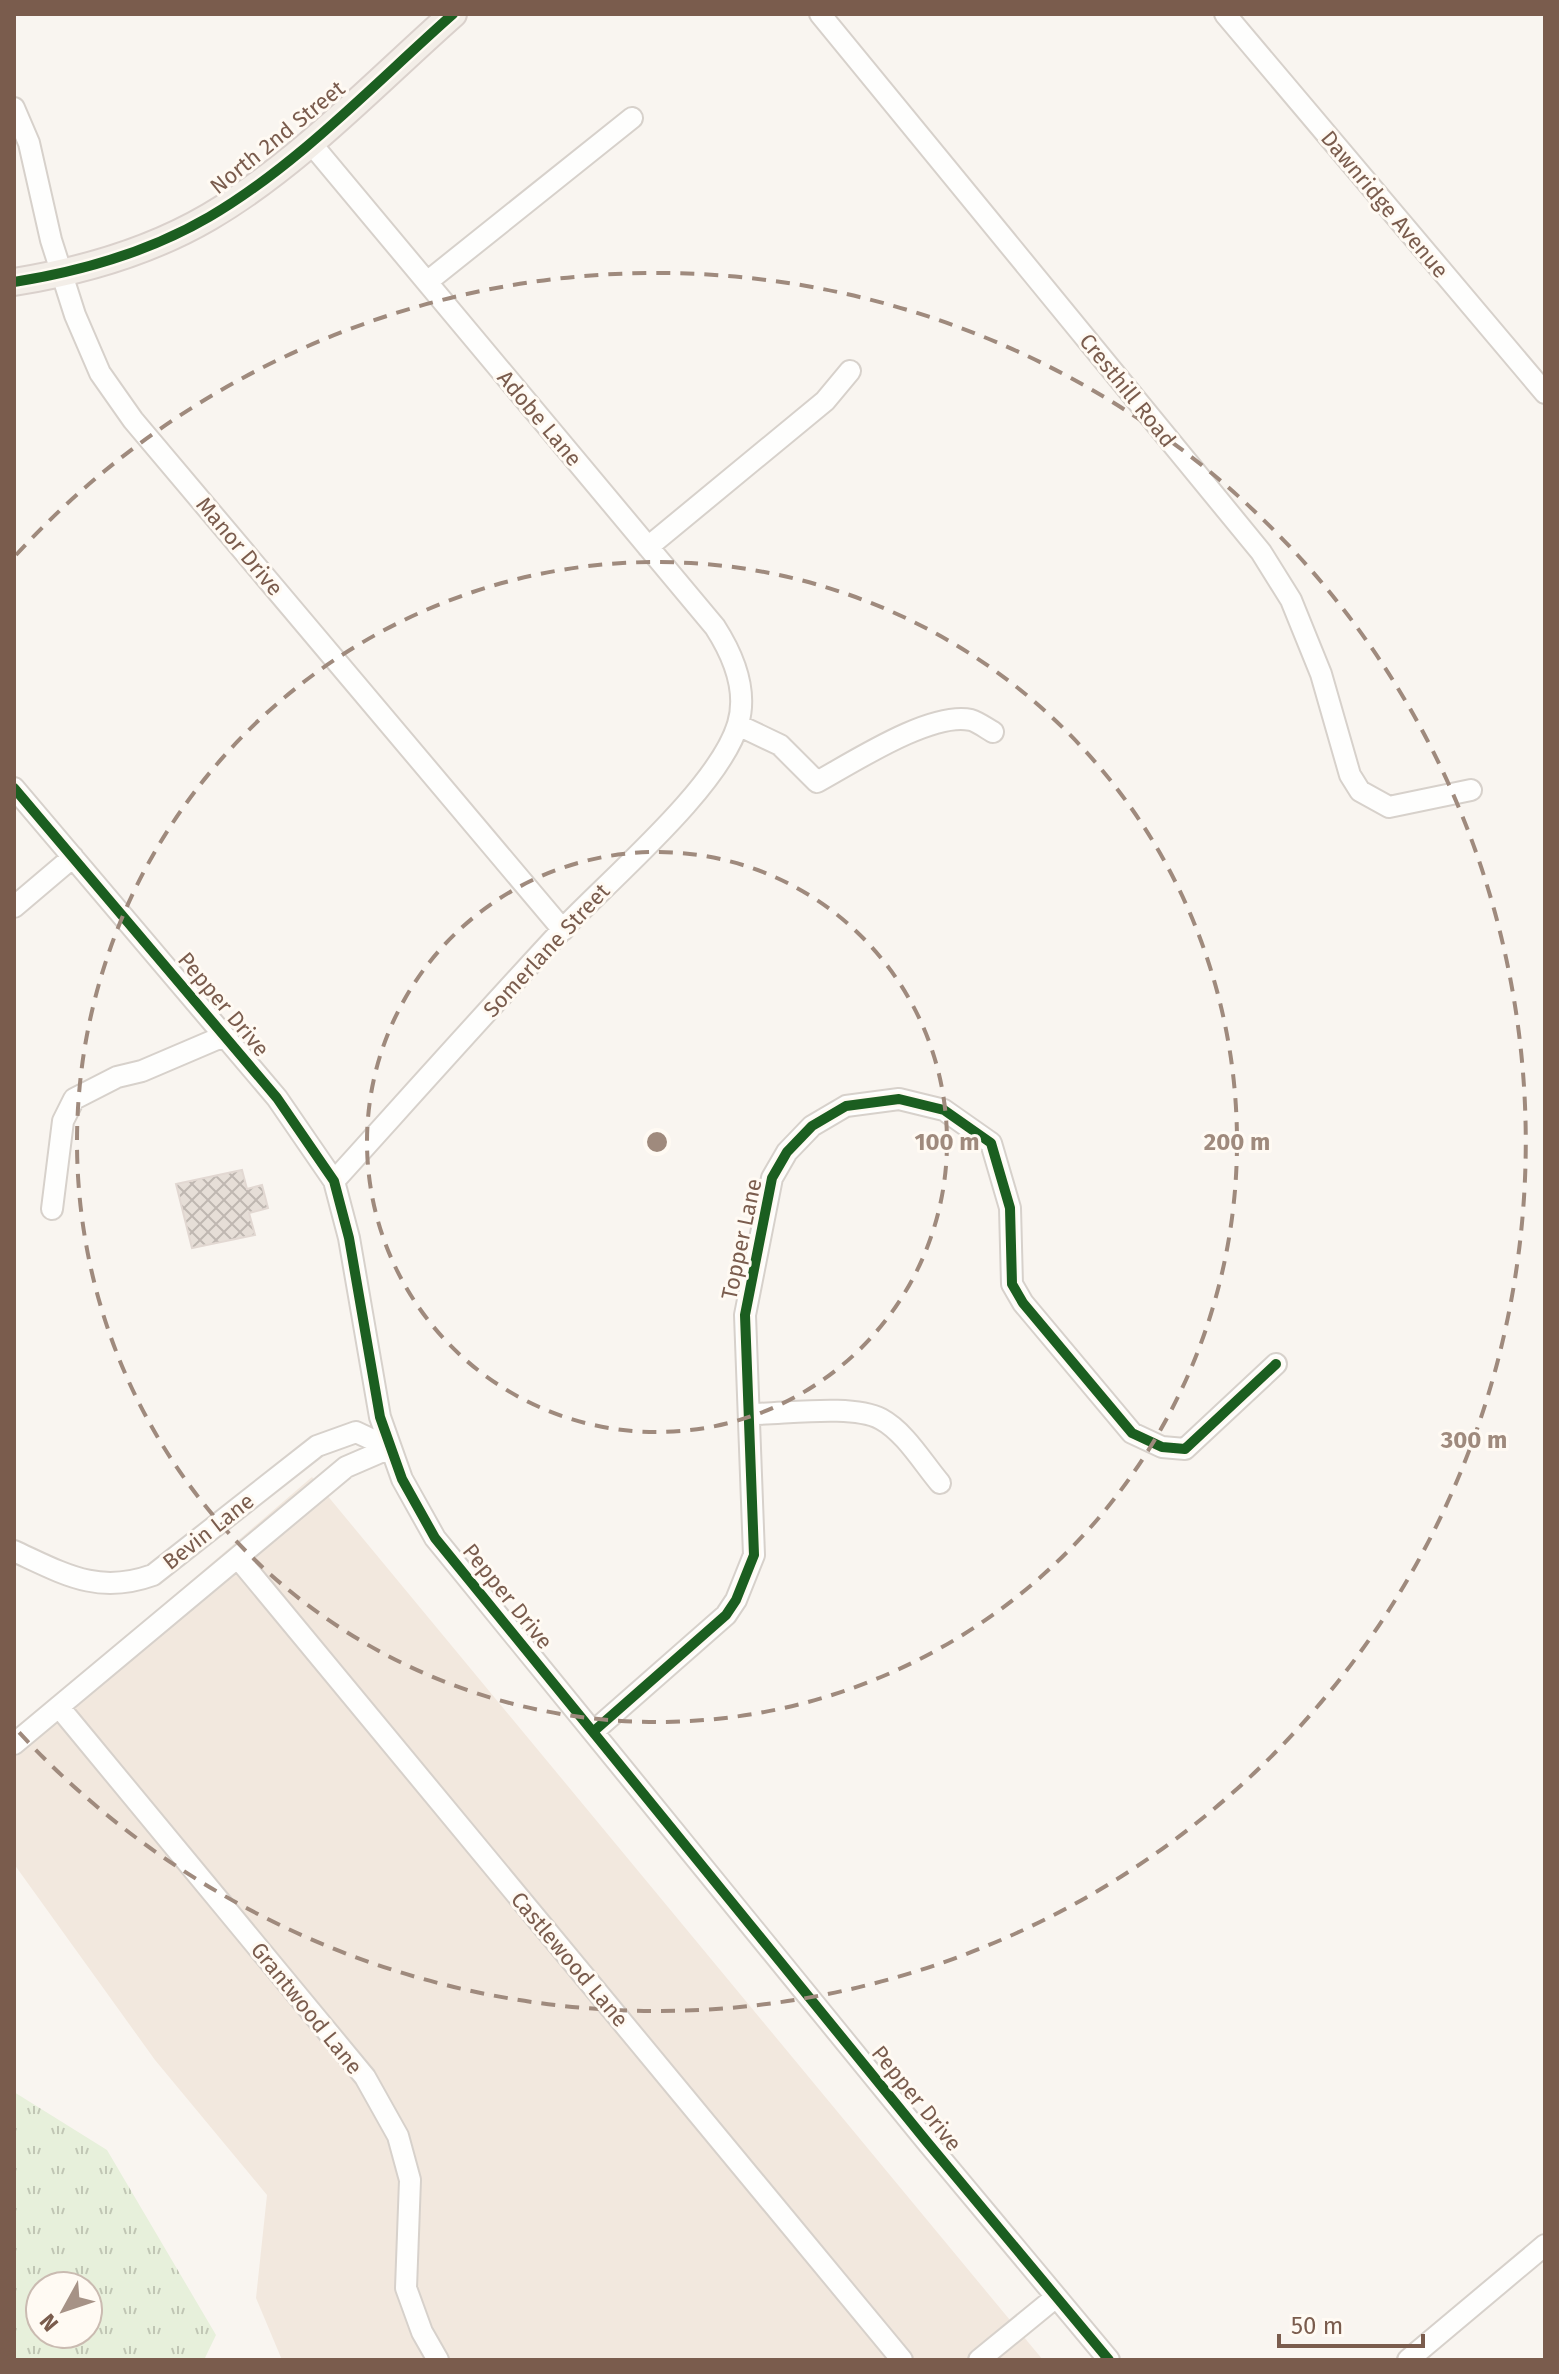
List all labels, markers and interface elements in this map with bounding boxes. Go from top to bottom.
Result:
street label: North 2nd Street [205,75,350,200]
street label: Dawnridge Avenue [1315,125,1454,284]
street label: Cresthill Road [1074,328,1182,453]
street label: Adobe Lane [492,365,588,472]
street label: Manor Drive [190,491,289,601]
street label: Somerlane Street [478,878,615,1023]
street label: Pepper Drive [172,947,275,1062]
centre of rings [643,1128,671,1156]
text: 100 m [914,1128,980,1156]
text: 200 m [1204,1128,1270,1156]
street label: Topper Lane [715,1176,767,1302]
text: 300 m [1440,1426,1507,1454]
street label: Bevin Lane [157,1487,259,1575]
street label: Pepper Drive [457,1538,558,1655]
street label: Castlewood Lane [505,1886,634,2032]
street label: Grantwood Lane [245,1937,368,2080]
street label: Pepper Drive [866,2040,967,2157]
north arrow [24,2270,104,2350]
scale bar [1279,2298,1423,2348]
text: N [34,2308,64,2337]
text: 50 m [1291,2312,1343,2340]

